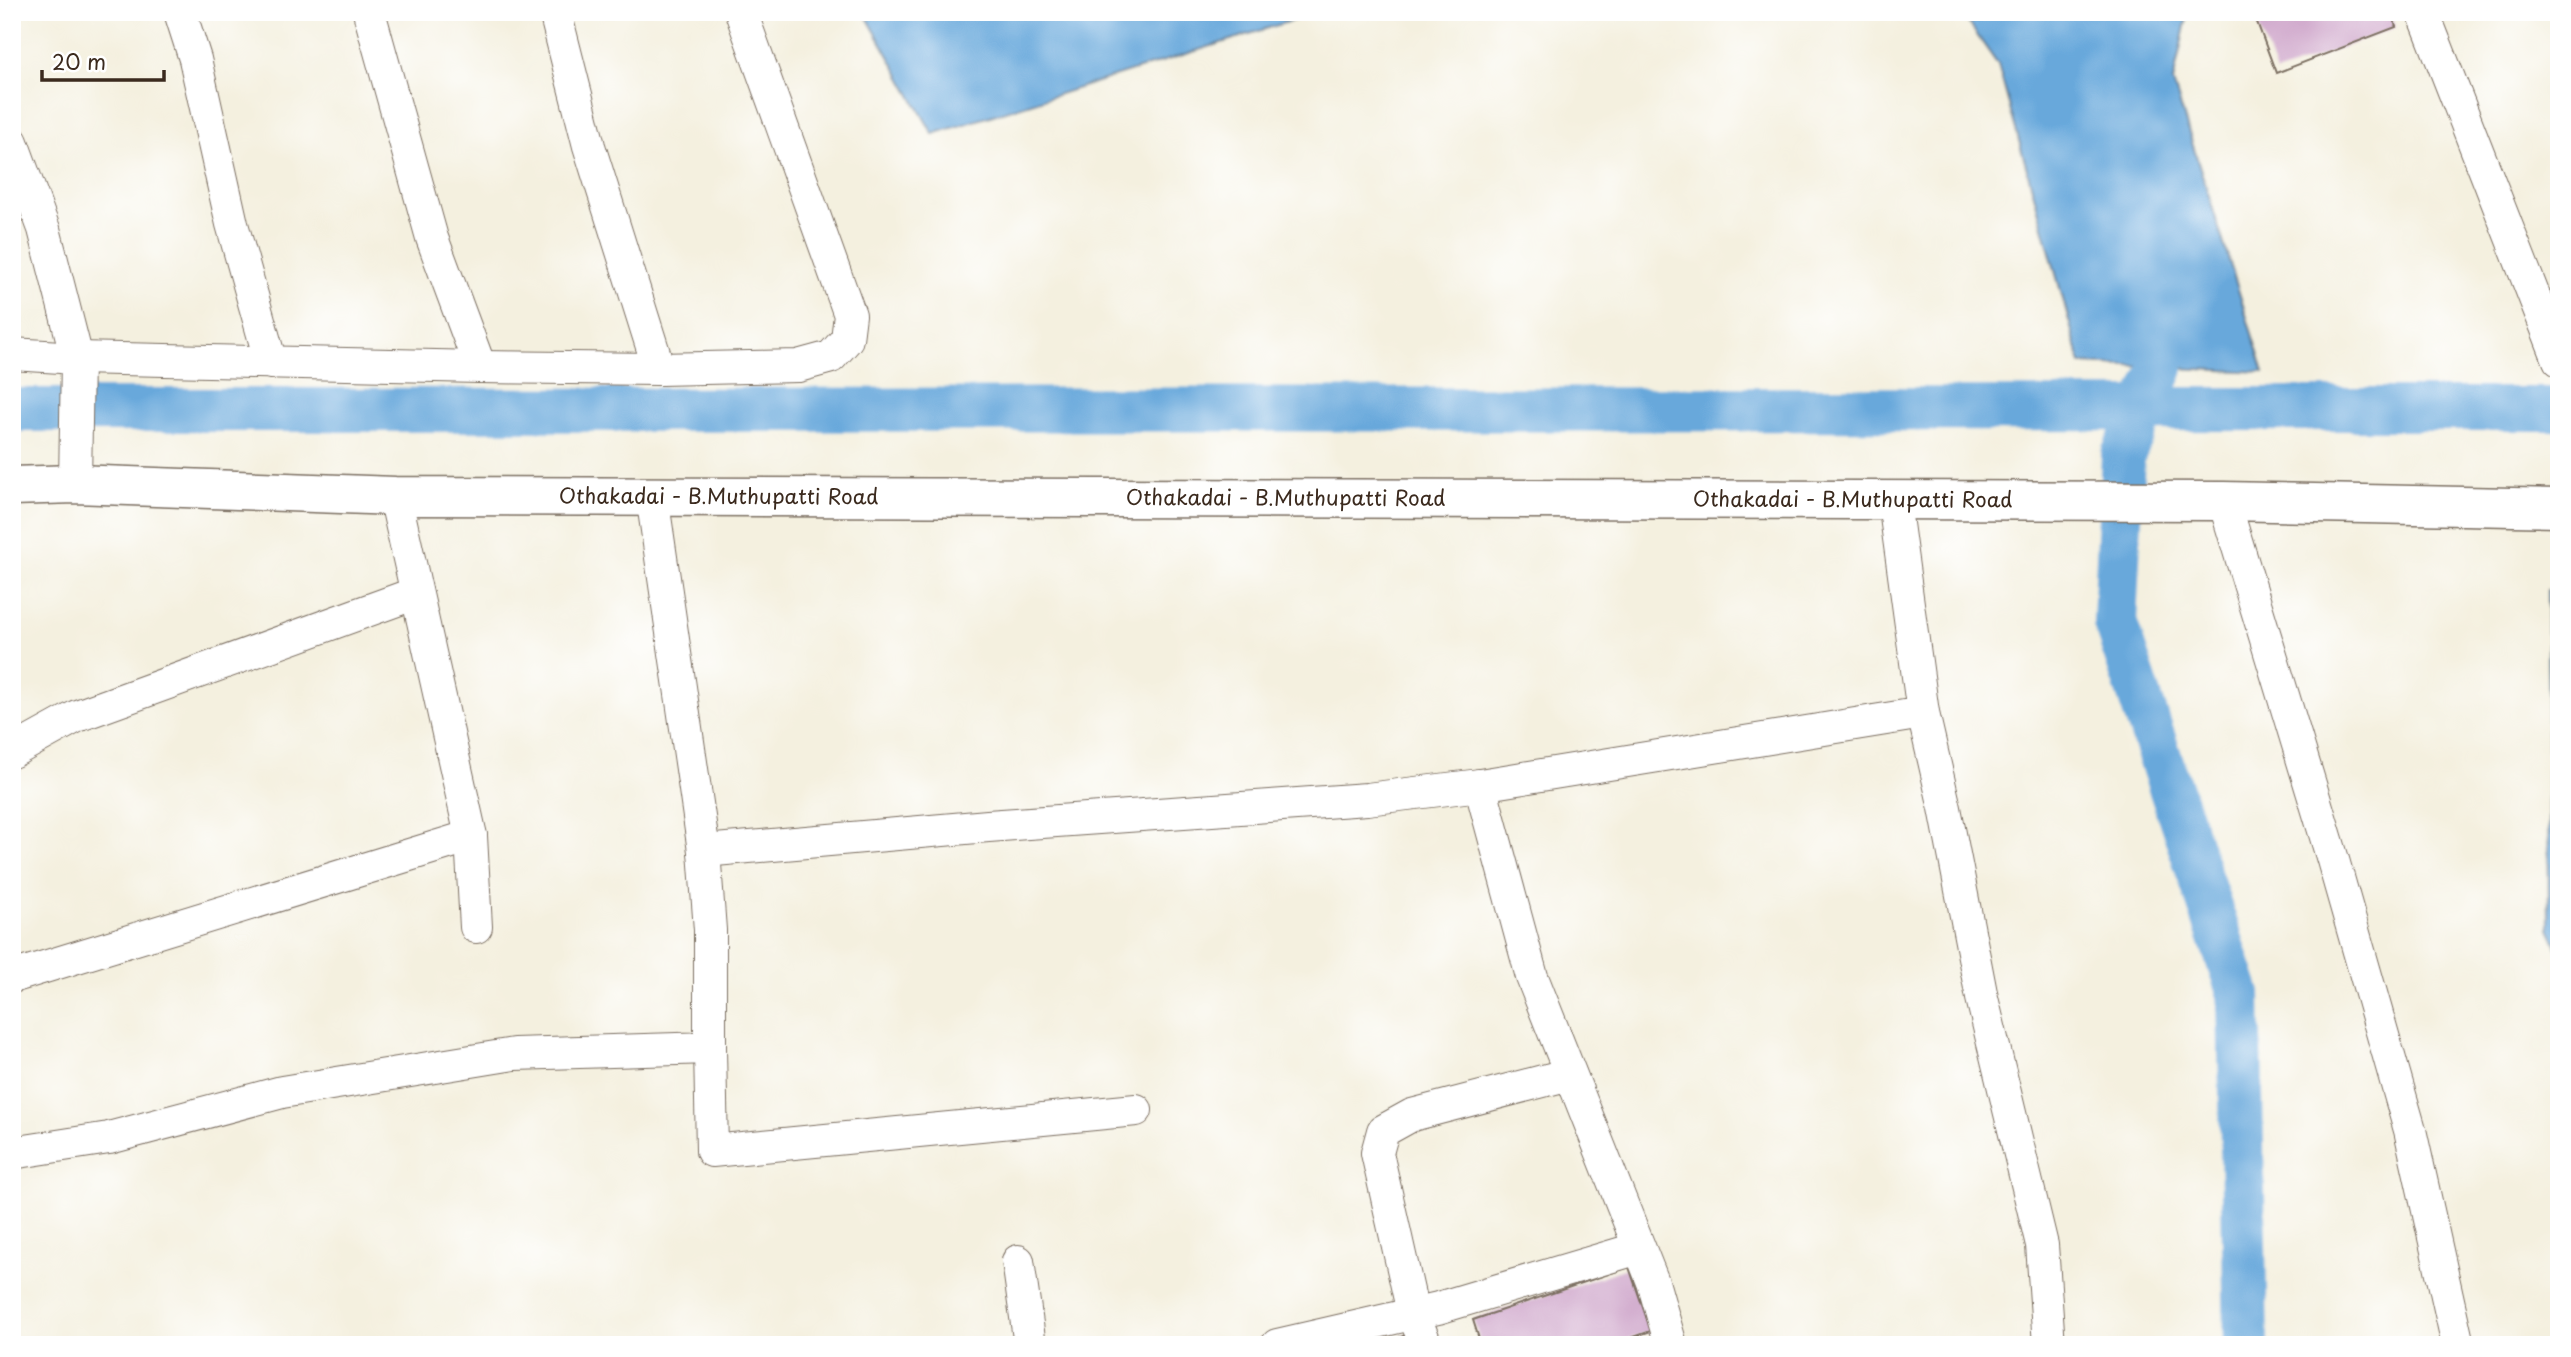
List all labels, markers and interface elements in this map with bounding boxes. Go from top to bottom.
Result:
scale bar [42,38,164,82]
text: 20 m [52,45,106,77]
street label: Othakadai - B.Muthupatti Road [559,478,879,511]
street label: Othakadai - B.Muthupatti Road [1126,480,1446,513]
street label: Othakadai - B.Muthupatti Road [1693,482,2013,514]

